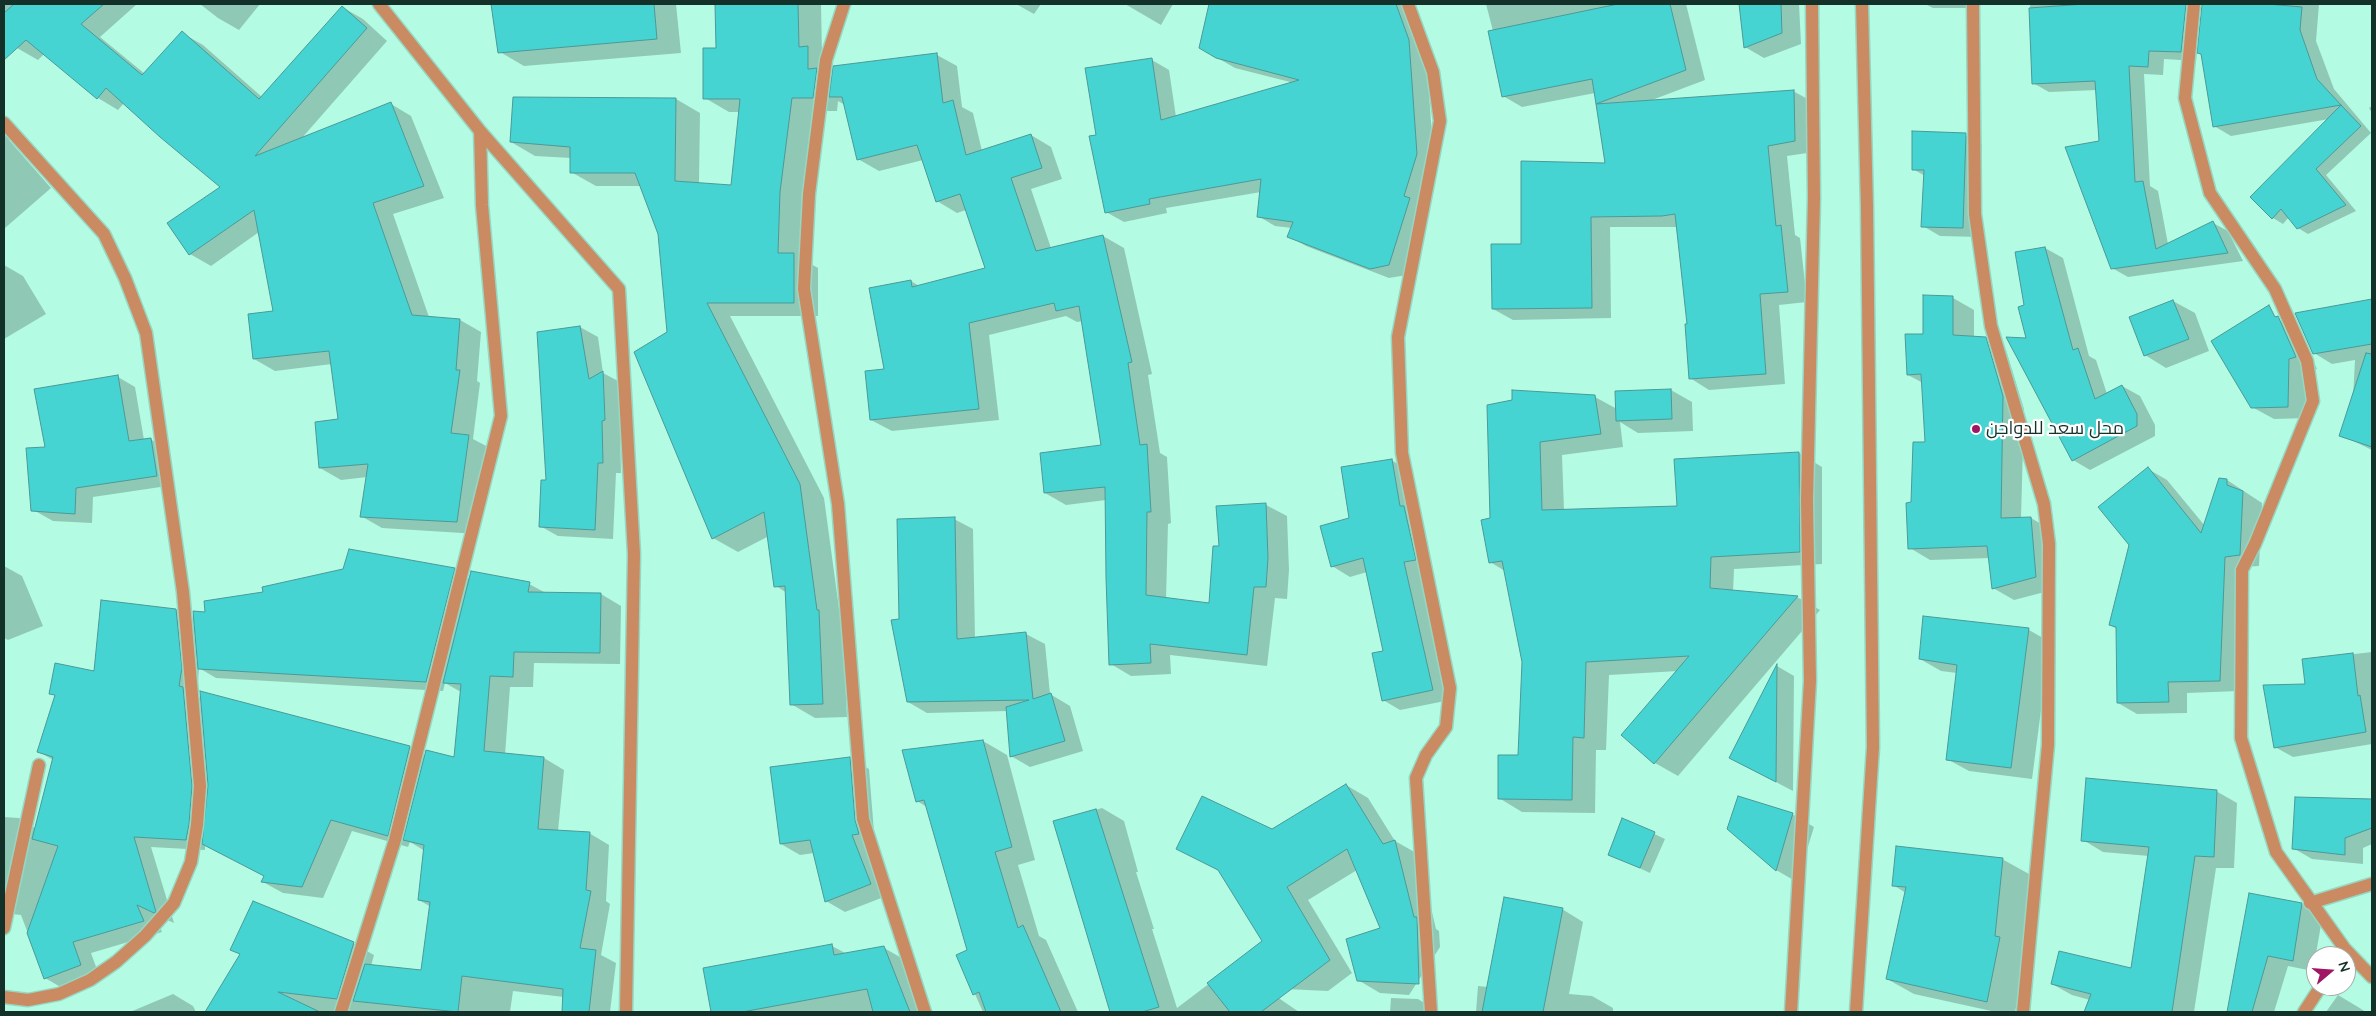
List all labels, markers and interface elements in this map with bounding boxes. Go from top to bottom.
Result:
place label: محل سعد للدواجن [1986,418,2124,440]
marker: محل سعد للدواجن [1970,423,1982,435]
north arrow [2306,946,2356,996]
text: N [2334,959,2354,974]

